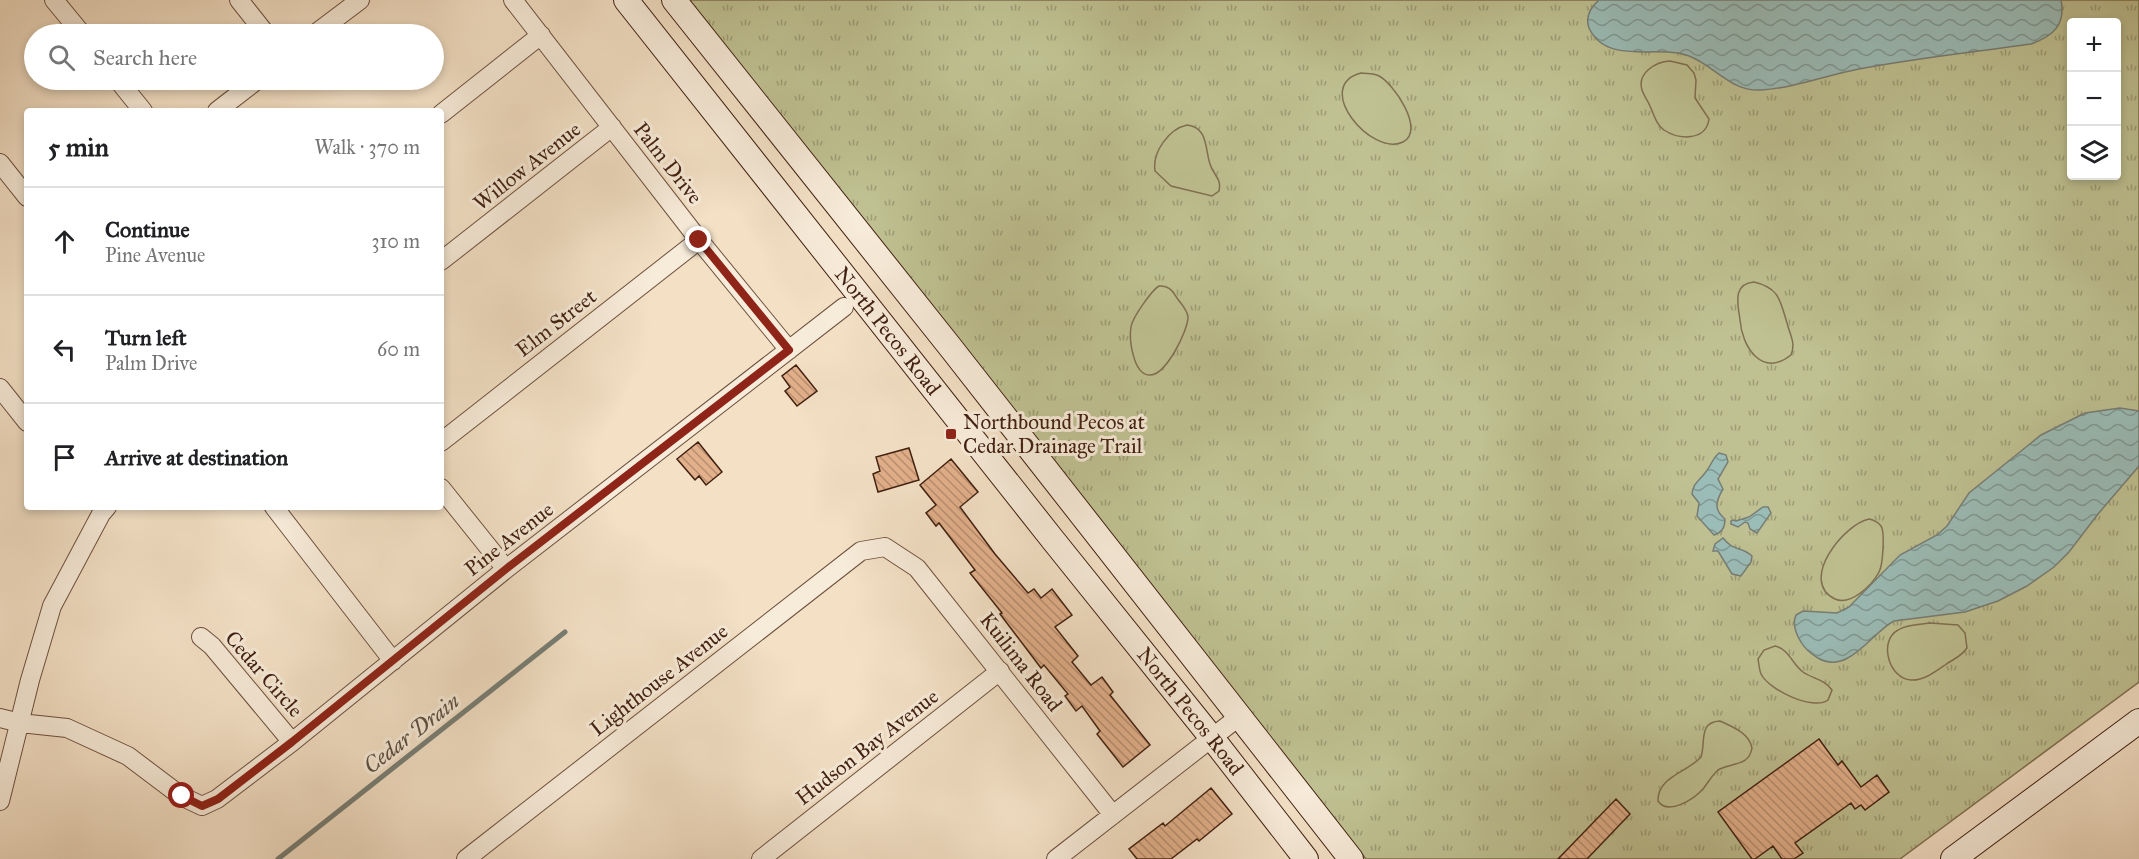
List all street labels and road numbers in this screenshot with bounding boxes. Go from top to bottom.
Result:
street label: Willow Avenue [468,116,586,216]
street label: Palm Drive [628,117,708,209]
street label: North Pecos Road [829,262,947,401]
street label: Elm Street [511,283,602,363]
street label: Pine Avenue [459,496,559,582]
street label: Kuilima Road [974,607,1068,717]
street label: Lighthouse Avenue [585,618,733,742]
street label: Cedar Circle [219,625,309,723]
street label: North Pecos Road [1131,642,1249,781]
street label: Hudson Bay Avenue [790,683,944,811]

